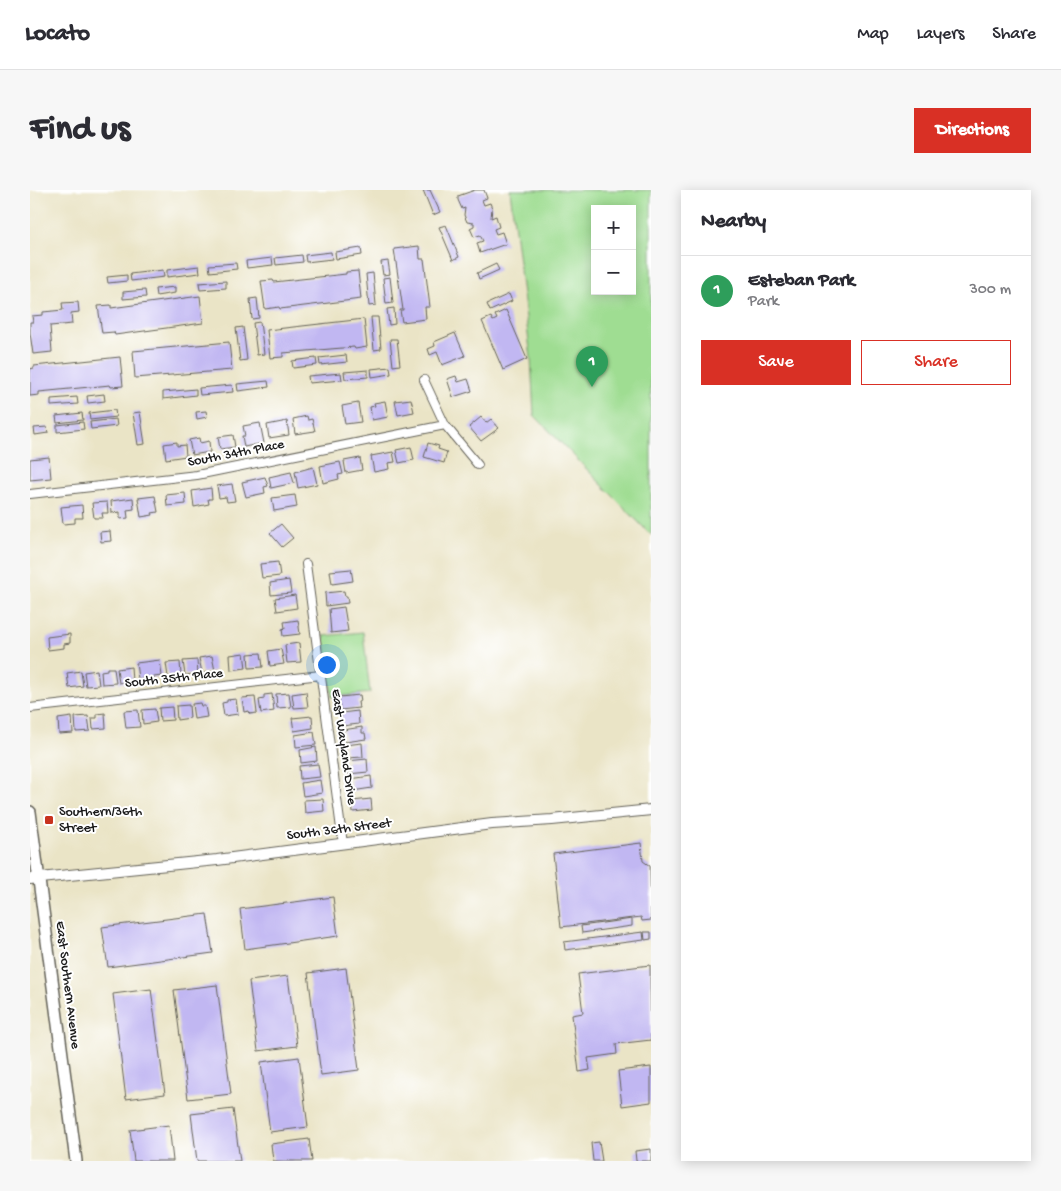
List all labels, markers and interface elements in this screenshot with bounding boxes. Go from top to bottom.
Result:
text: Locato [25,20,90,49]
text: Map [857,24,889,45]
text: Layers [917,24,964,45]
text: Share [992,24,1036,45]
button: Directions [914,108,1031,153]
text: Find us [30,110,130,151]
map controls [591,205,636,295]
button: + [591,205,636,250]
text: Nearby [701,210,766,235]
button: − [591,250,636,295]
text: Esteban Park [748,270,855,293]
text: 1 [714,281,720,300]
text: 300 m [969,281,1011,300]
text: Park [748,293,779,312]
button: Save [701,340,851,385]
button: Share [861,340,1011,385]
pin: 1 [576,346,608,387]
street label: South 34th Place [186,436,286,472]
your location [314,652,340,678]
street label: South 35th Place [124,665,225,693]
street label: East Wayland Drive [326,688,360,807]
place label: Southern/36th Street [59,804,143,837]
marker: Southern/36th Street [43,814,55,826]
street label: South 36th Street [286,815,393,845]
street label: East Southern Avenue [51,920,83,1051]

